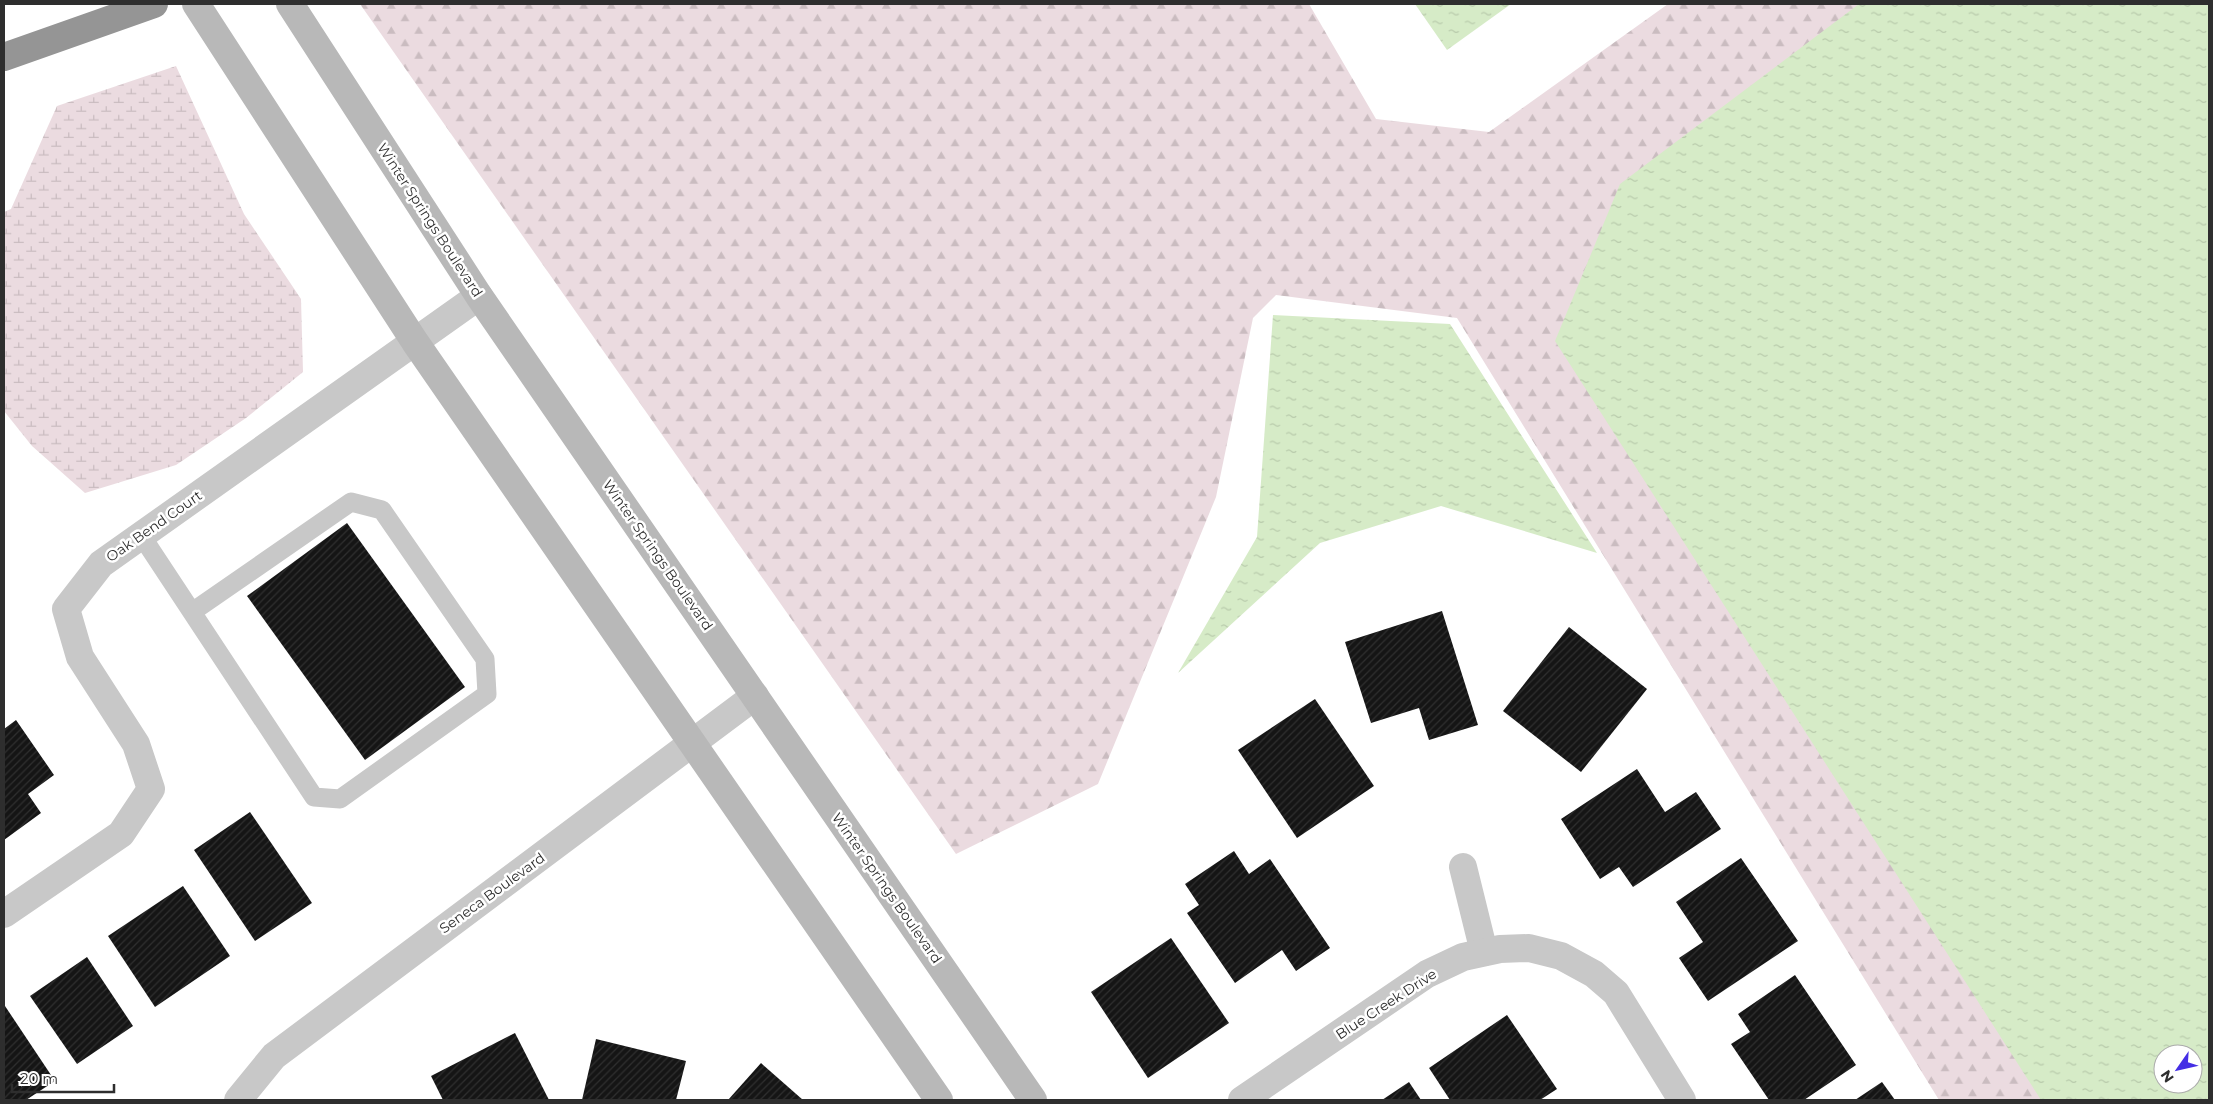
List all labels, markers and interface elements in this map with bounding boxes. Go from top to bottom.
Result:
street label: Winter Springs Boulevard [373,140,487,300]
street label: Winter Springs Boulevard [599,476,717,634]
street label: Oak Bend Court [103,486,206,566]
street label: Winter Springs Boulevard [828,809,946,967]
street label: Seneca Boulevard [436,849,548,937]
street label: Blue Creek Drive [1332,965,1440,1043]
north arrow [2153,1044,2203,1094]
scale bar [12,1062,115,1094]
text: N [2157,1067,2178,1086]
text: 20 m [20,1069,58,1088]

